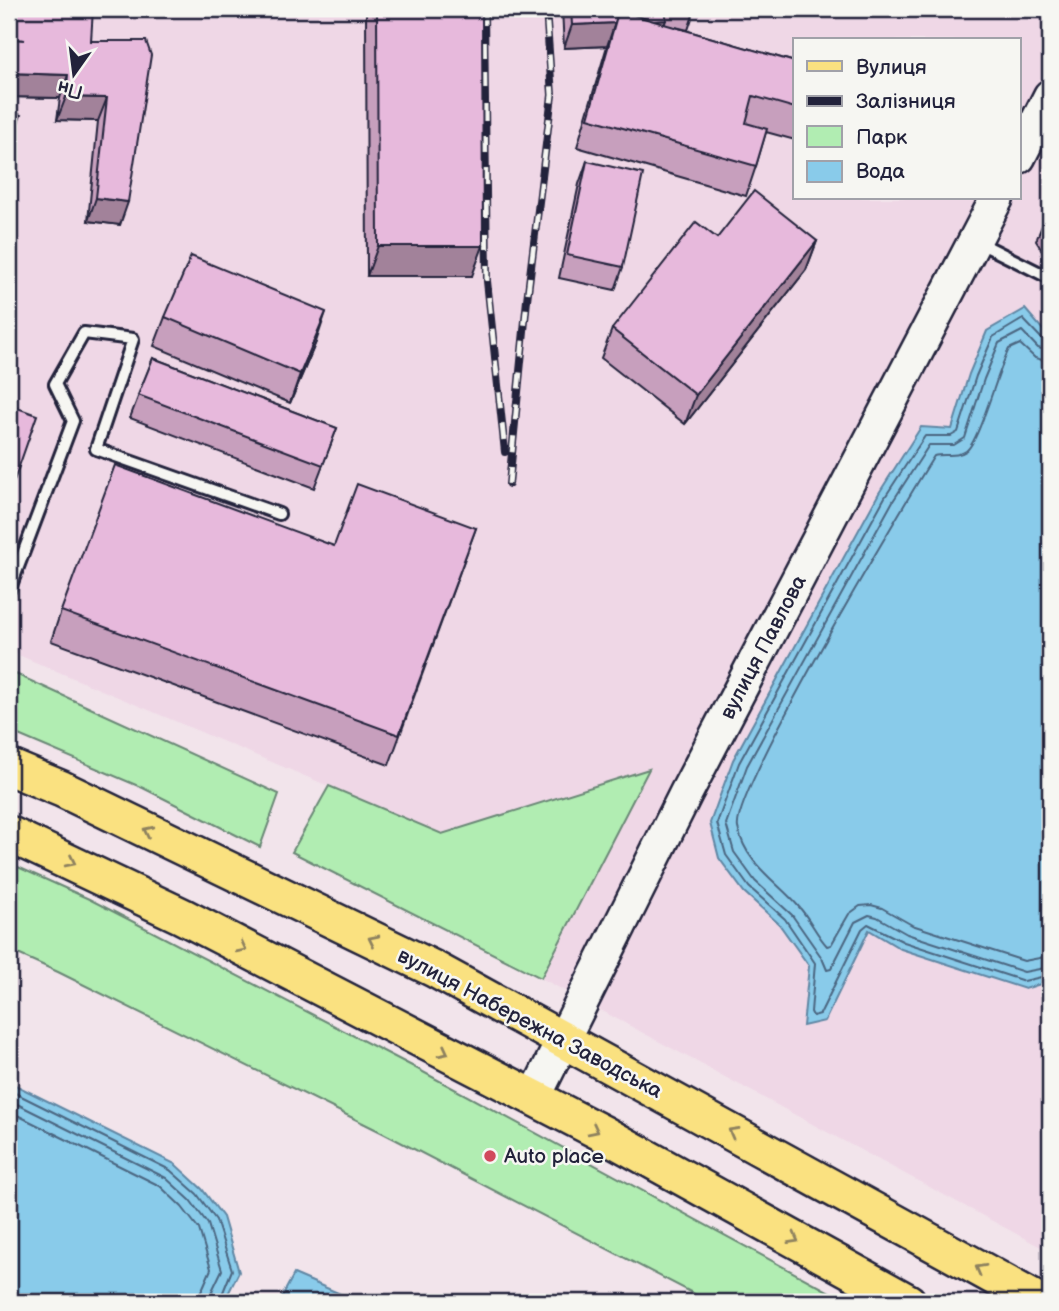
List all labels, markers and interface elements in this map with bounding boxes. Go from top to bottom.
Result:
north arrow [38,38,108,108]
legend [793,38,1020,200]
text: Вулиця [856,55,927,80]
text: Пн [55,75,85,103]
text: Залізниця [856,89,956,114]
text: Парк [856,125,907,150]
text: Вода [856,159,905,184]
street label: вулиця Павлова [715,570,812,723]
one-way arrow [143,825,155,839]
one-way arrow [64,854,76,868]
one-way arrow [368,934,380,948]
one-way arrow [235,939,248,953]
street label: вулиця Набережна Заводська [393,943,667,1104]
one-way arrow [437,1044,449,1058]
one-way arrow [587,1121,599,1135]
one-way arrow [727,1127,740,1141]
place label: Auto place [504,1144,604,1169]
marker: Auto place [482,1148,498,1164]
one-way arrow [786,1231,799,1244]
one-way arrow [975,1264,987,1277]

